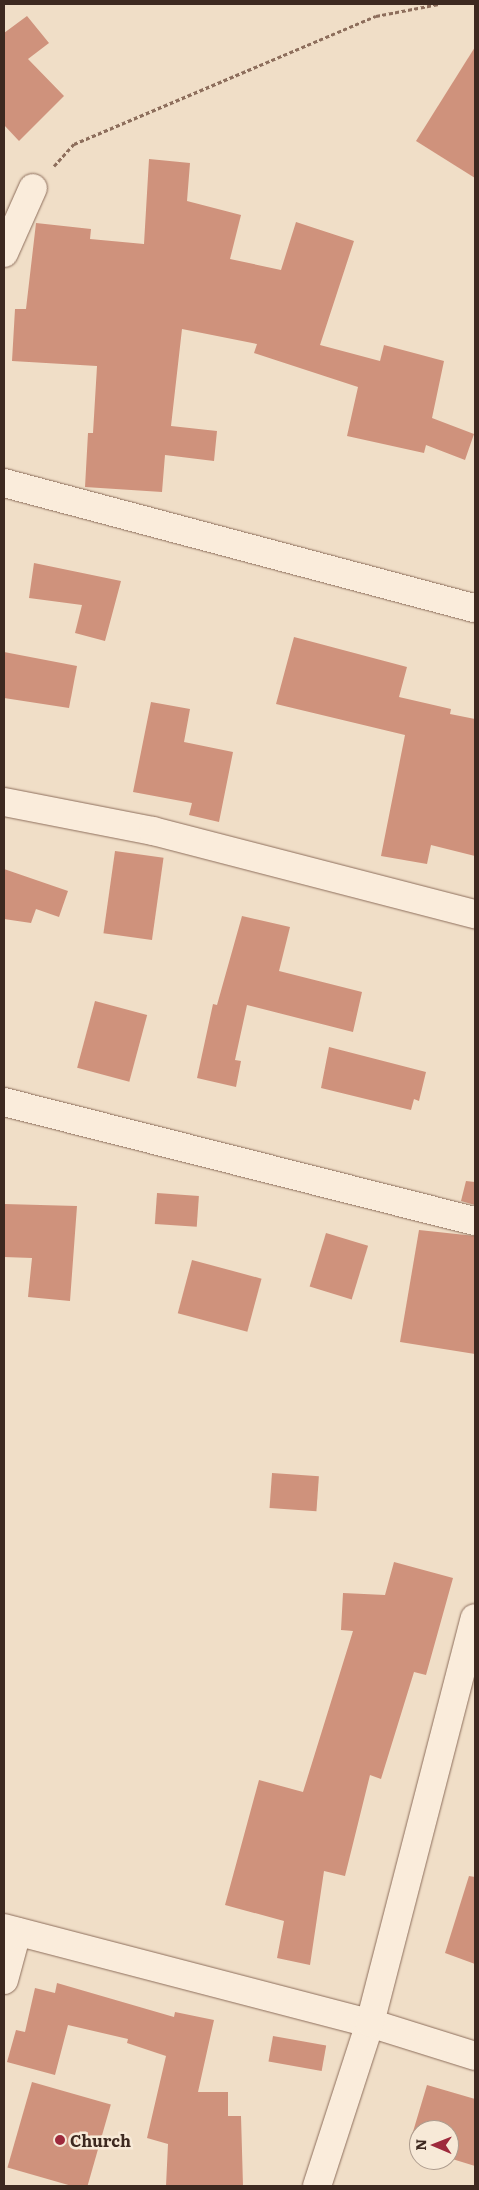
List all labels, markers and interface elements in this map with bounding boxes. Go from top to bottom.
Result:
north arrow [409,2120,459,2170]
place label: Church [70,2130,131,2150]
marker: Church [54,2134,66,2146]
text: N [410,2139,430,2151]

